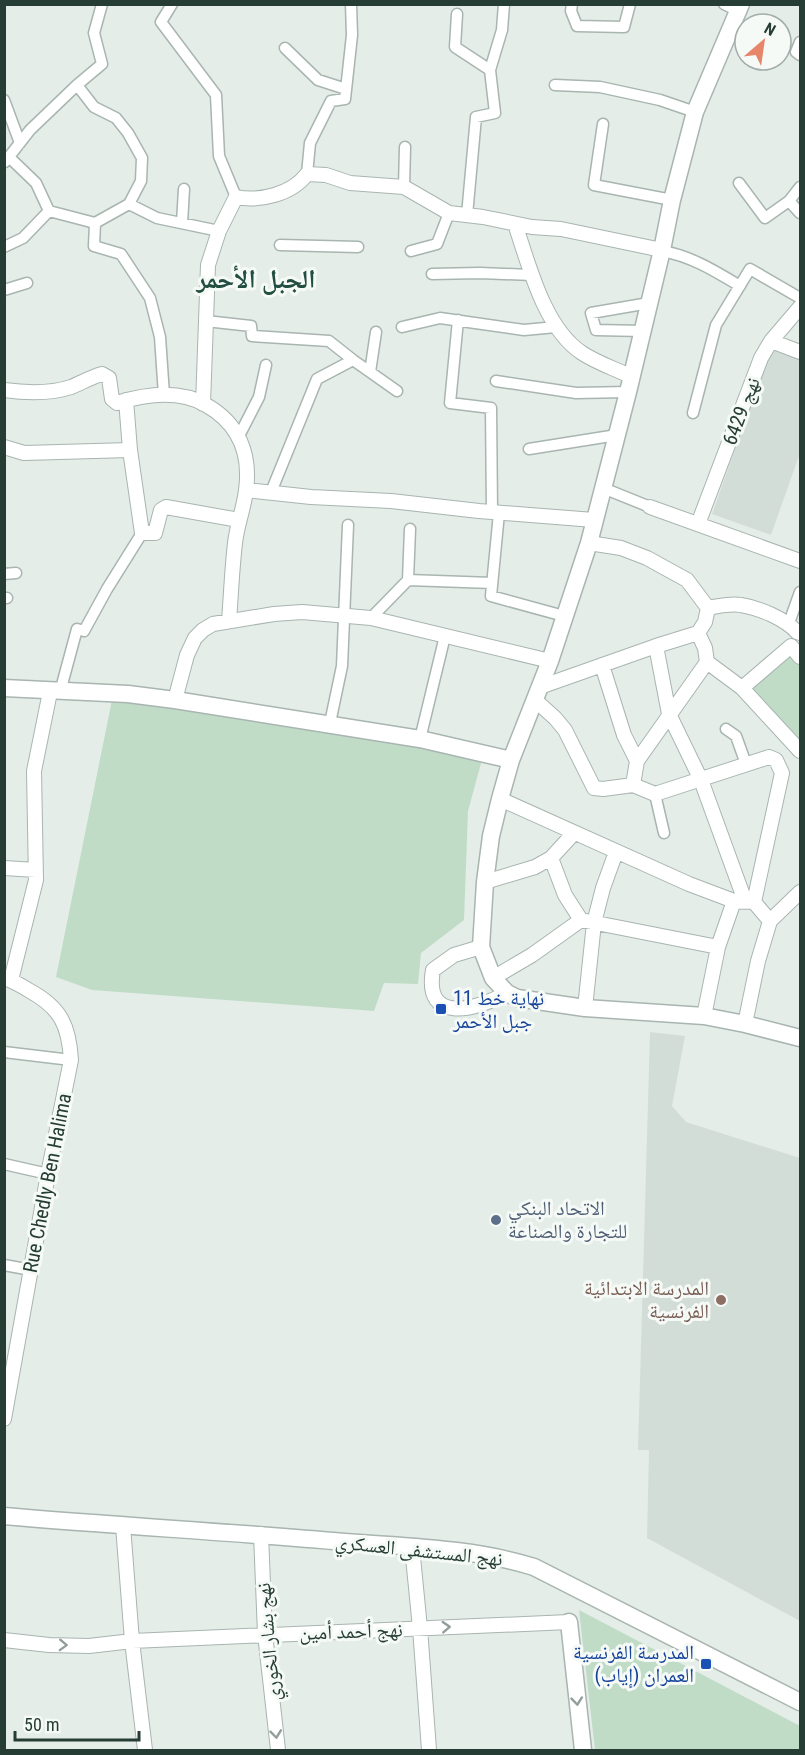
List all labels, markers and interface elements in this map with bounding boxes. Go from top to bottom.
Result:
north arrow [733,12,793,72]
text: N [761,19,779,40]
district label: الجبل الأحمر [195,264,316,295]
street label: نهج 6429 [717,374,766,449]
place label: نهاية خط 11 جبل الأحمر [452,986,544,1033]
marker: نهاية خط 11 جبل الأحمر [434,1002,448,1016]
street label: Rue Chedly Ben Halima [18,1091,76,1275]
place label: الاتحاد البنكي للتجارة والصناعة [508,1196,627,1243]
marker: الاتحاد البنكي للتجارة والصناعة [489,1213,503,1227]
place label: المدرسة الابتدائية الفرنسية [584,1276,709,1323]
marker: المدرسة الابتدائية الفرنسية [714,1293,728,1307]
street label: نهج المستشفى العسكري [334,1529,504,1575]
street label: نهج بشار الخوري [251,1581,289,1702]
street label: نهج أحمد أمين [299,1617,403,1646]
one-way arrow [442,1621,451,1634]
one-way arrow [58,1639,67,1652]
place label: المدرسة الفرنسية العمران (إياب) [573,1640,694,1689]
marker: المدرسة الفرنسية العمران (إياب) [699,1657,713,1671]
one-way arrow [570,1696,583,1705]
scale bar [15,1704,140,1742]
text: 50 m [24,1714,59,1735]
one-way arrow [269,1730,282,1739]

